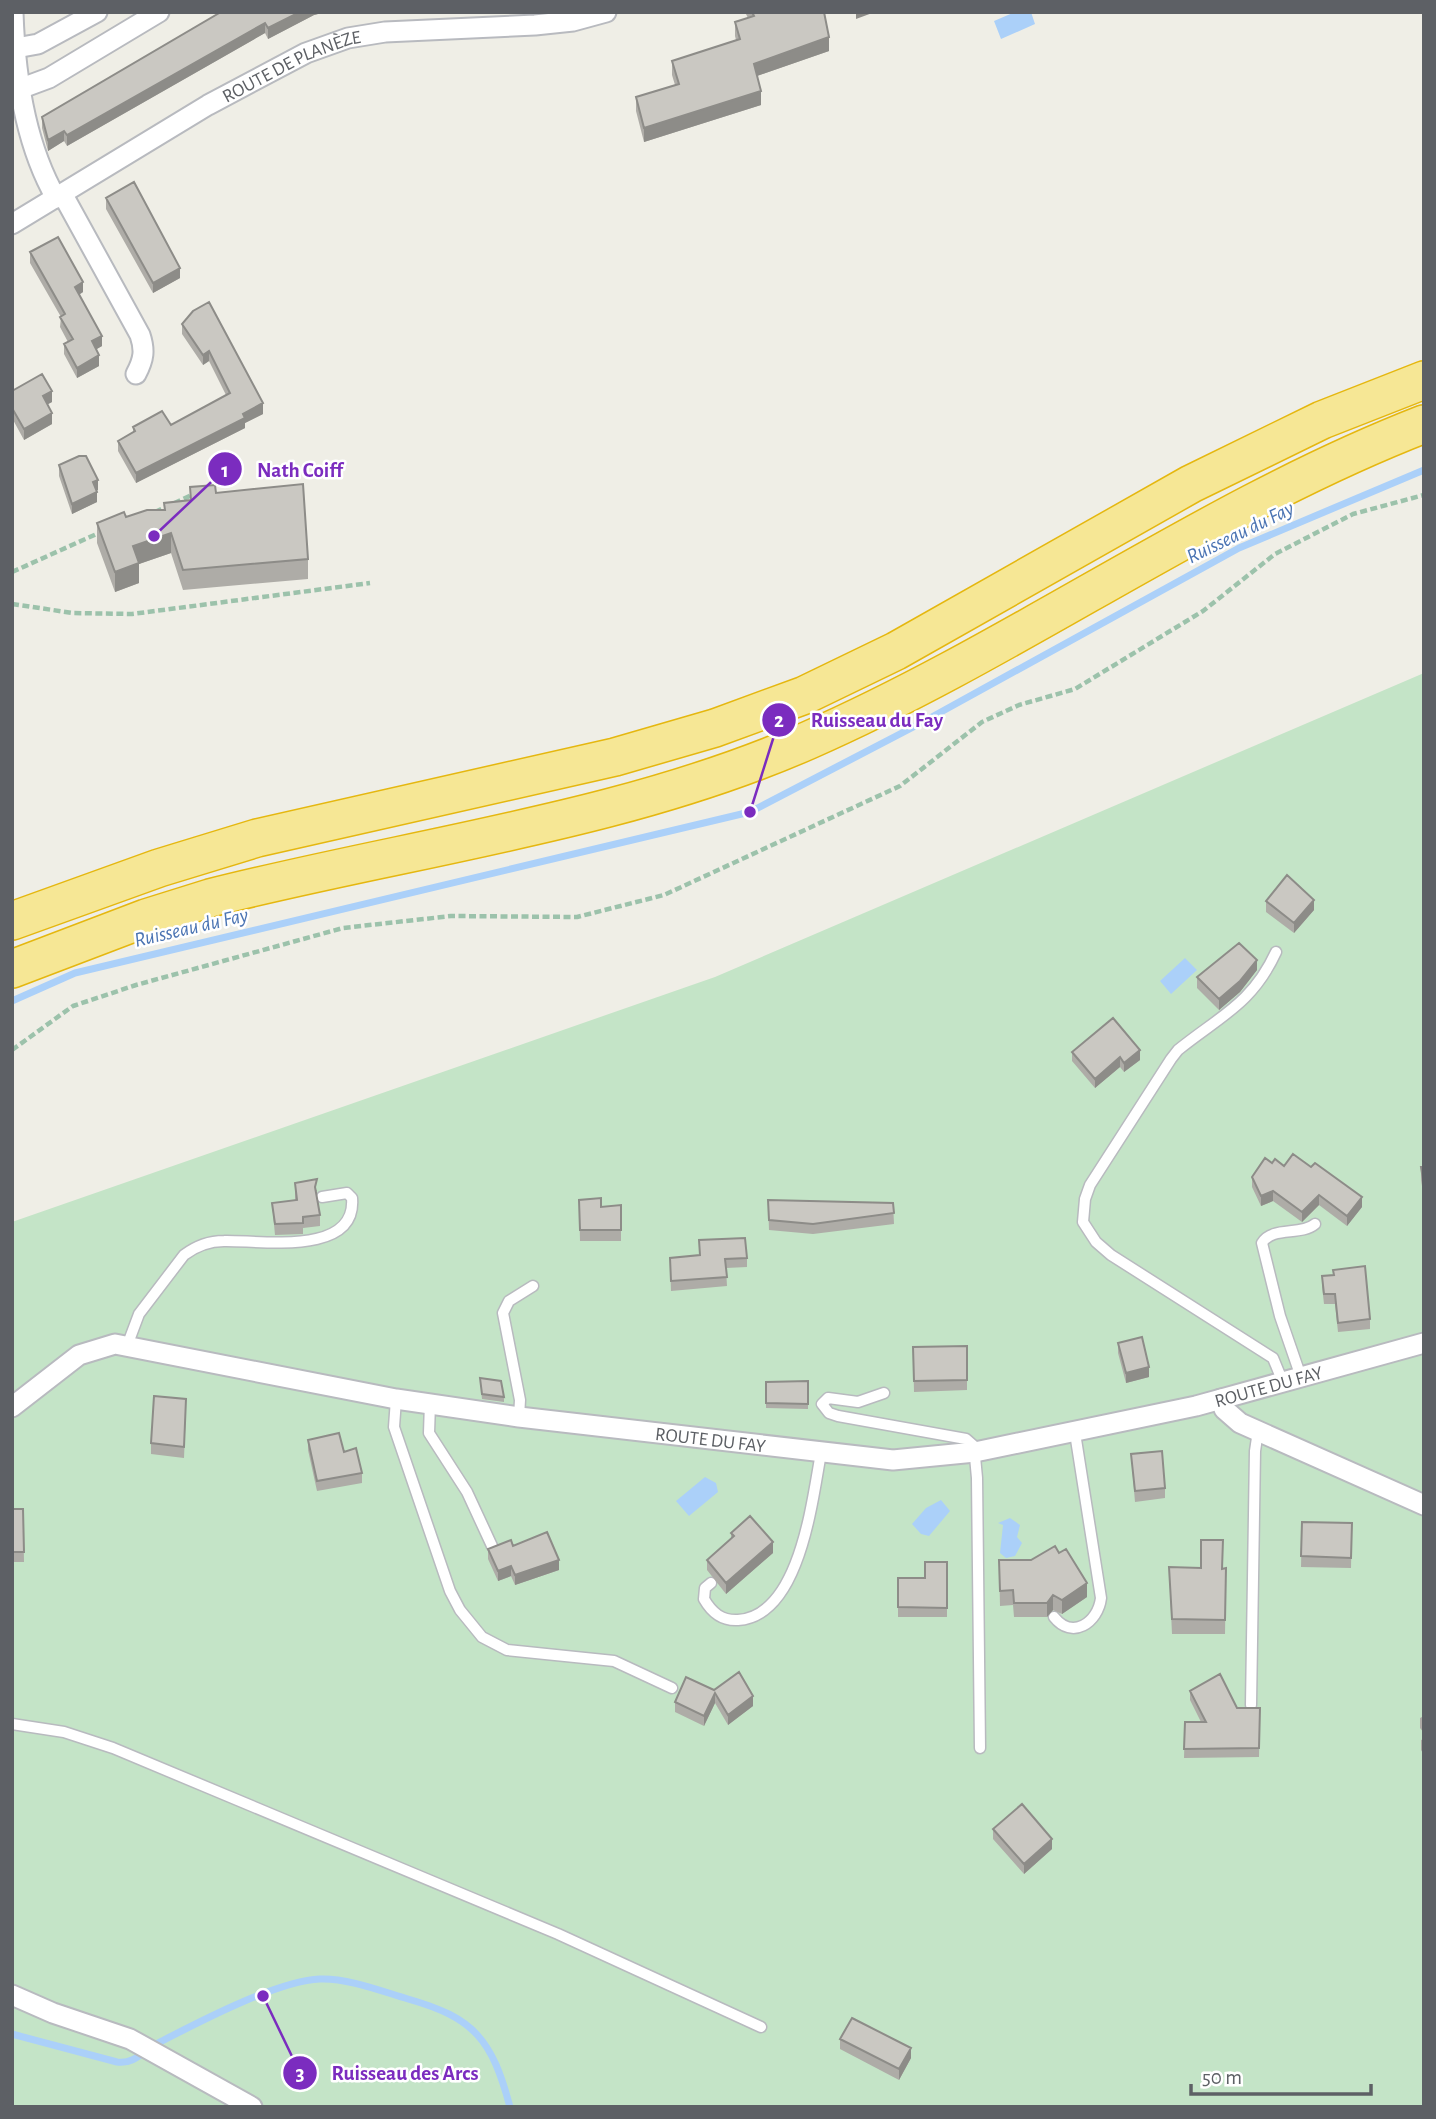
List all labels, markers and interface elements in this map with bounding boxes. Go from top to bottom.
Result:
street label: ROUTE DE PLANÈZE [220,28,362,107]
callout: Nath Coiff [208,448,356,490]
text: 1 [221,460,229,481]
text: Nath Coiff [257,460,345,481]
water label: Ruisseau du Fay [1183,497,1297,567]
callout: Ruisseau du Fay [762,699,957,741]
text: 2 [774,710,784,731]
text: Ruisseau du Fay [811,710,944,731]
water label: Ruisseau du Fay [132,904,250,951]
street label: ROUTE DU FAY [1213,1363,1325,1411]
street label: ROUTE DU FAY [654,1425,767,1456]
callout: Ruisseau des Arcs [282,2052,492,2094]
scale bar [1191,2052,1371,2096]
text: 3 [295,2063,305,2084]
text: Ruisseau des Arcs [332,2063,478,2084]
text: 50 m [1202,2067,1242,2088]

